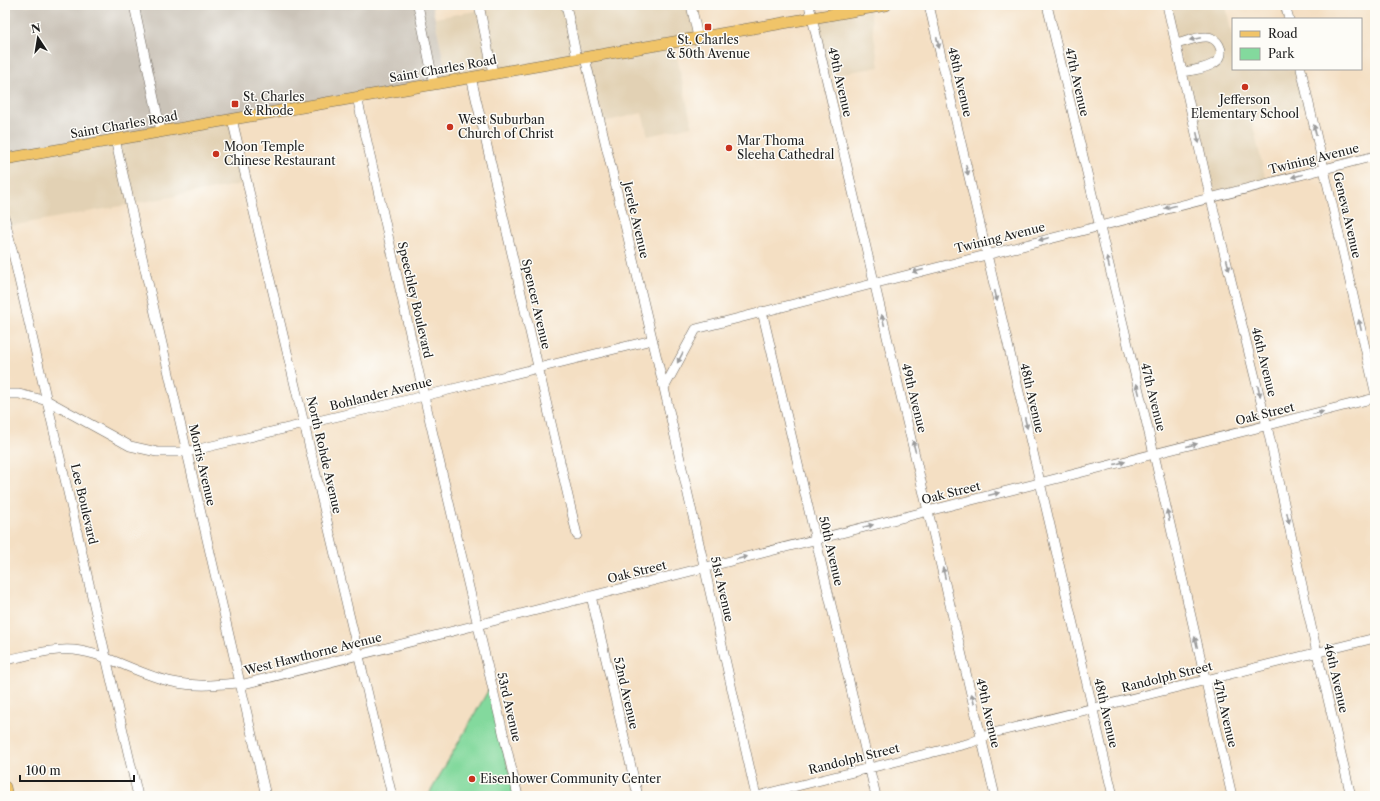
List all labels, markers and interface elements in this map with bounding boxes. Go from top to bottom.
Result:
north arrow [18,18,58,58]
legend [1232,18,1362,70]
text: N [30,20,42,36]
marker: St. Charles & 50th Avenue [703,22,713,32]
text: Road [1268,26,1298,41]
place label: St. Charles & 50th Avenue [666,32,750,61]
one-way arrow [936,37,942,49]
one-way arrow [1189,37,1201,43]
street label: 49th Avenue [825,46,856,118]
street label: 48th Avenue [945,46,976,119]
street label: 47th Avenue [1062,46,1093,118]
text: Park [1268,46,1295,61]
street label: Saint Charles Road [388,52,498,85]
marker: Jefferson Elementary School [1240,82,1250,92]
place label: St. Charles & Rhode [243,89,304,118]
place label: Jefferson Elementary School [1191,92,1300,121]
marker: St. Charles & Rhode [230,99,240,109]
street label: Saint Charles Road [69,108,179,141]
place label: West Suburban Church of Christ [457,112,554,141]
marker: West Suburban Church of Christ [445,122,455,132]
one-way arrow [1311,124,1317,137]
one-way arrow [1195,132,1201,145]
place label: Mar Thoma Sleeha Cathedral [737,133,835,162]
place label: Moon Temple Chinese Restaurant [224,139,336,168]
street label: Twining Avenue [1267,140,1361,177]
marker: Mar Thoma Sleeha Cathedral [724,143,734,153]
marker: Moon Temple Chinese Restaurant [211,149,221,159]
one-way arrow [965,164,971,176]
street label: Geneva Avenue [1330,170,1365,260]
one-way arrow [1290,173,1303,179]
street label: Jerele Avenue [620,178,653,260]
one-way arrow [1164,205,1177,211]
street label: Twining Avenue [953,219,1047,256]
one-way arrow [1038,237,1051,243]
street label: Speechley Boulevard [395,240,436,360]
one-way arrow [1104,256,1110,268]
street label: Spencer Avenue [519,257,554,351]
one-way arrow [1225,259,1231,271]
one-way arrow [912,268,924,274]
one-way arrow [994,290,1000,303]
one-way arrow [880,314,886,326]
one-way arrow [1356,319,1362,331]
street label: 46th Avenue [1249,326,1280,398]
one-way arrow [677,352,683,364]
street label: 47th Avenue [1138,361,1169,433]
street label: 49th Avenue [899,362,930,434]
street label: 48th Avenue [1017,362,1048,435]
street label: Bohlander Avenue [328,373,434,413]
one-way arrow [1135,382,1141,395]
one-way arrow [1256,385,1262,397]
street label: North Rohde Avenue [304,395,345,515]
street label: Oak Street [1234,399,1297,428]
one-way arrow [1312,409,1324,415]
one-way arrow [1023,417,1029,429]
street label: Morris Avenue [186,422,219,508]
one-way arrow [910,440,916,452]
one-way arrow [1186,441,1198,447]
one-way arrow [1114,460,1126,466]
street label: Lee Boulevard [68,462,101,546]
street label: Oak Street [920,478,983,507]
one-way arrow [988,491,1000,497]
one-way arrow [1164,509,1170,521]
one-way arrow [1285,512,1291,524]
street label: 50th Avenue [816,514,847,588]
one-way arrow [862,523,874,529]
street label: 51st Avenue [708,555,737,623]
one-way arrow [736,555,748,561]
street label: Oak Street [606,557,669,586]
one-way arrow [940,567,946,579]
street label: West Hawthorne Avenue [242,629,384,678]
one-way arrow [1193,636,1199,648]
street label: 46th Avenue [1321,642,1352,714]
street label: 52nd Avenue [611,655,642,731]
street label: Randolph Street [1120,658,1215,695]
street label: 53rd Avenue [494,671,525,743]
street label: 49th Avenue [973,677,1004,749]
street label: 48th Avenue [1091,677,1122,750]
street label: 47th Avenue [1210,677,1241,749]
one-way arrow [969,693,975,706]
street label: Randolph Street [807,740,902,777]
scale bar [20,757,134,783]
text: 100 m [26,763,61,778]
place label: Eisenhower Community Center [480,771,661,786]
marker: Eisenhower Community Center [467,774,477,784]

